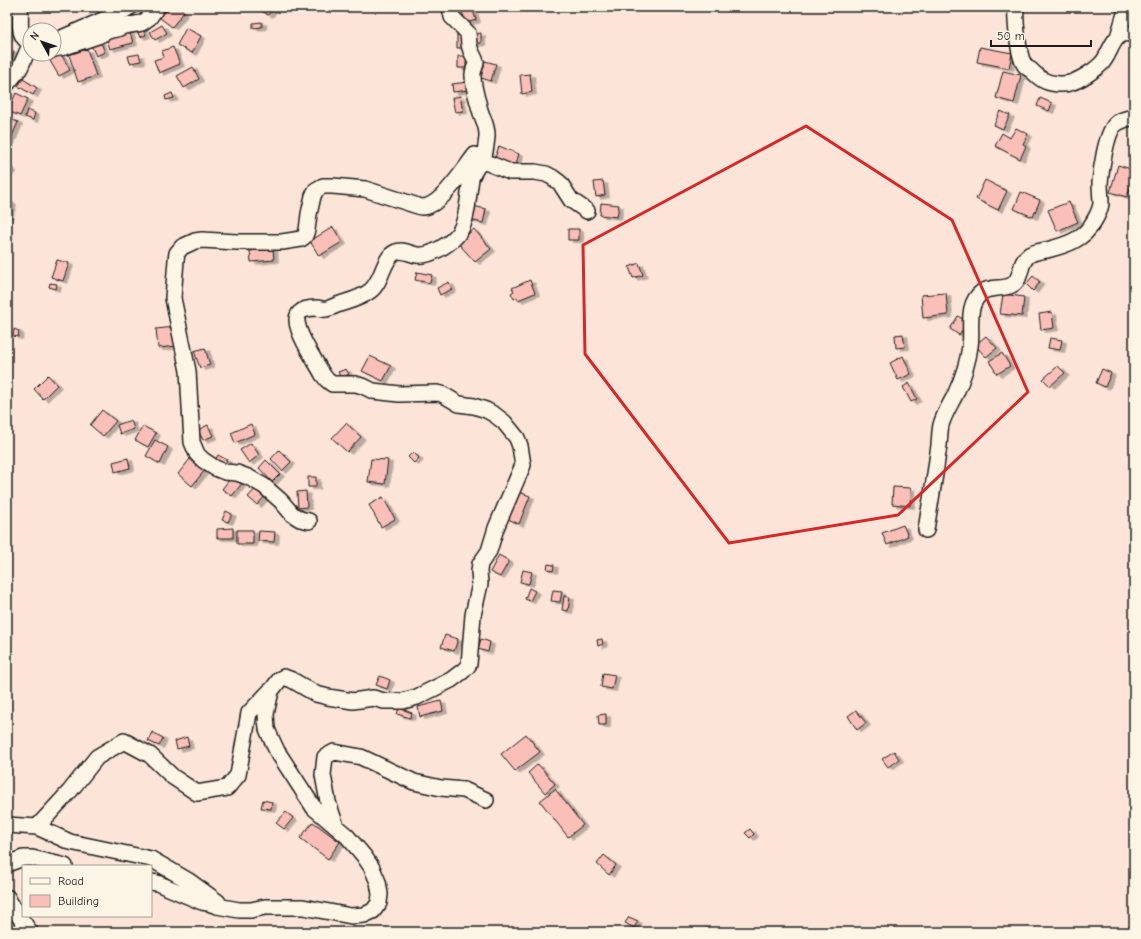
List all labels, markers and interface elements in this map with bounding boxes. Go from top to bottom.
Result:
north arrow [22,22,62,62]
scale bar [991,22,1091,48]
text: N [27,29,42,43]
text: 50 m [997,29,1025,43]
legend [22,865,152,917]
text: Road [58,874,84,888]
text: Building [58,894,99,908]

